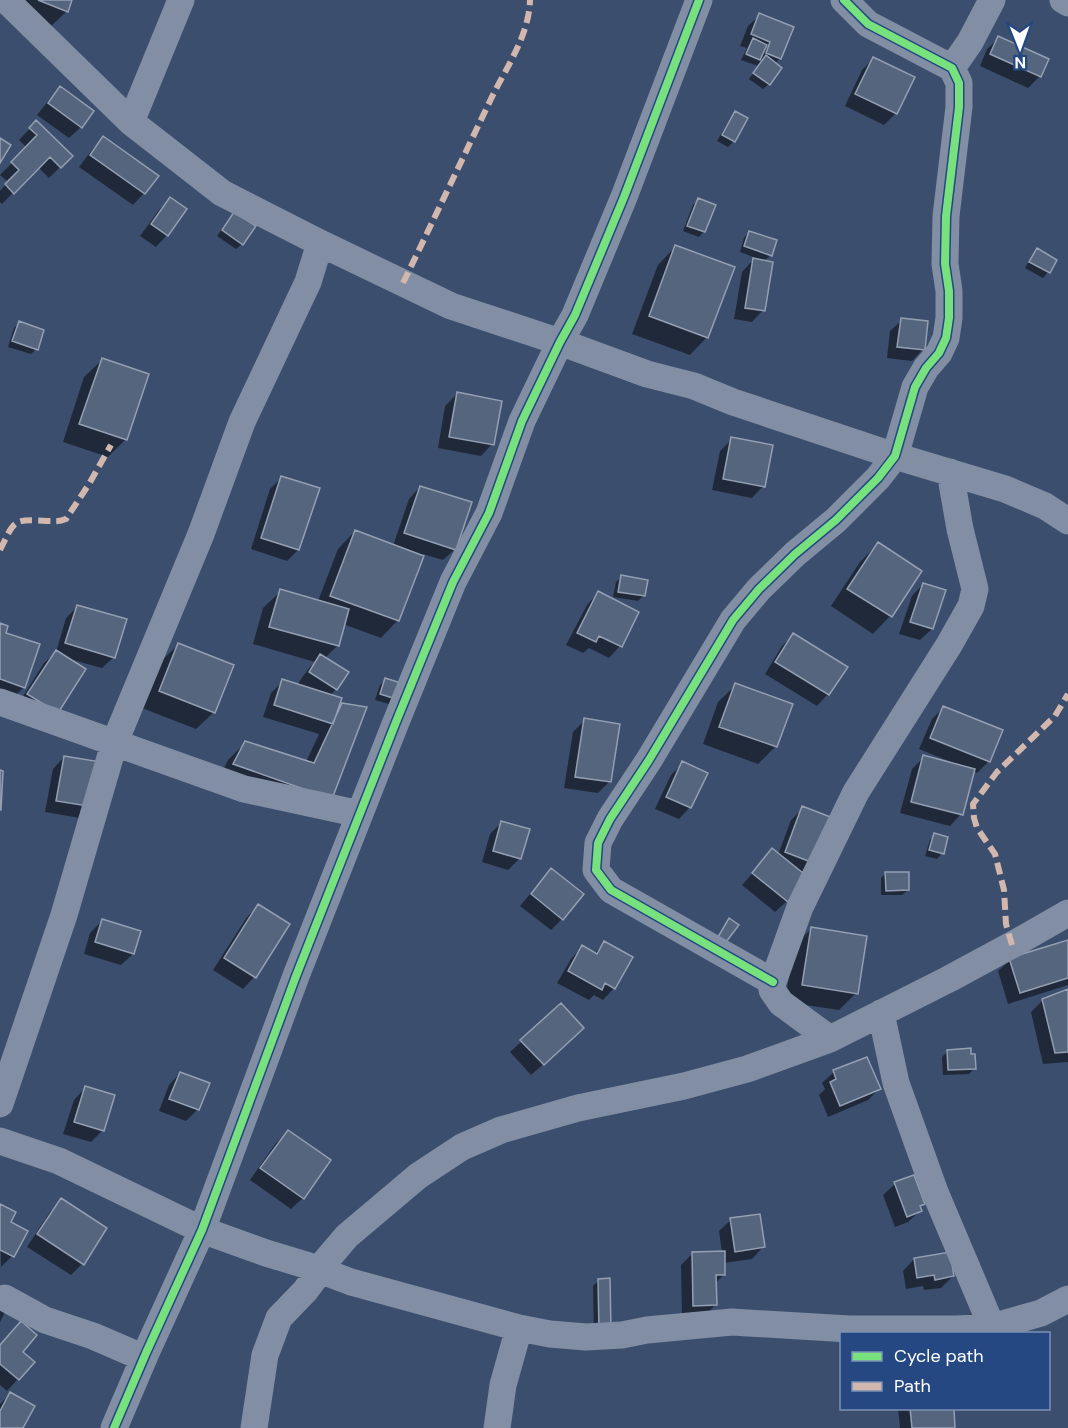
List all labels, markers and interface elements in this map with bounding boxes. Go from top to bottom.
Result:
north arrow [990,18,1050,78]
text: N [1014,52,1026,73]
legend [840,1332,1050,1410]
text: Cycle path [894,1344,984,1368]
text: Path [894,1374,931,1398]

